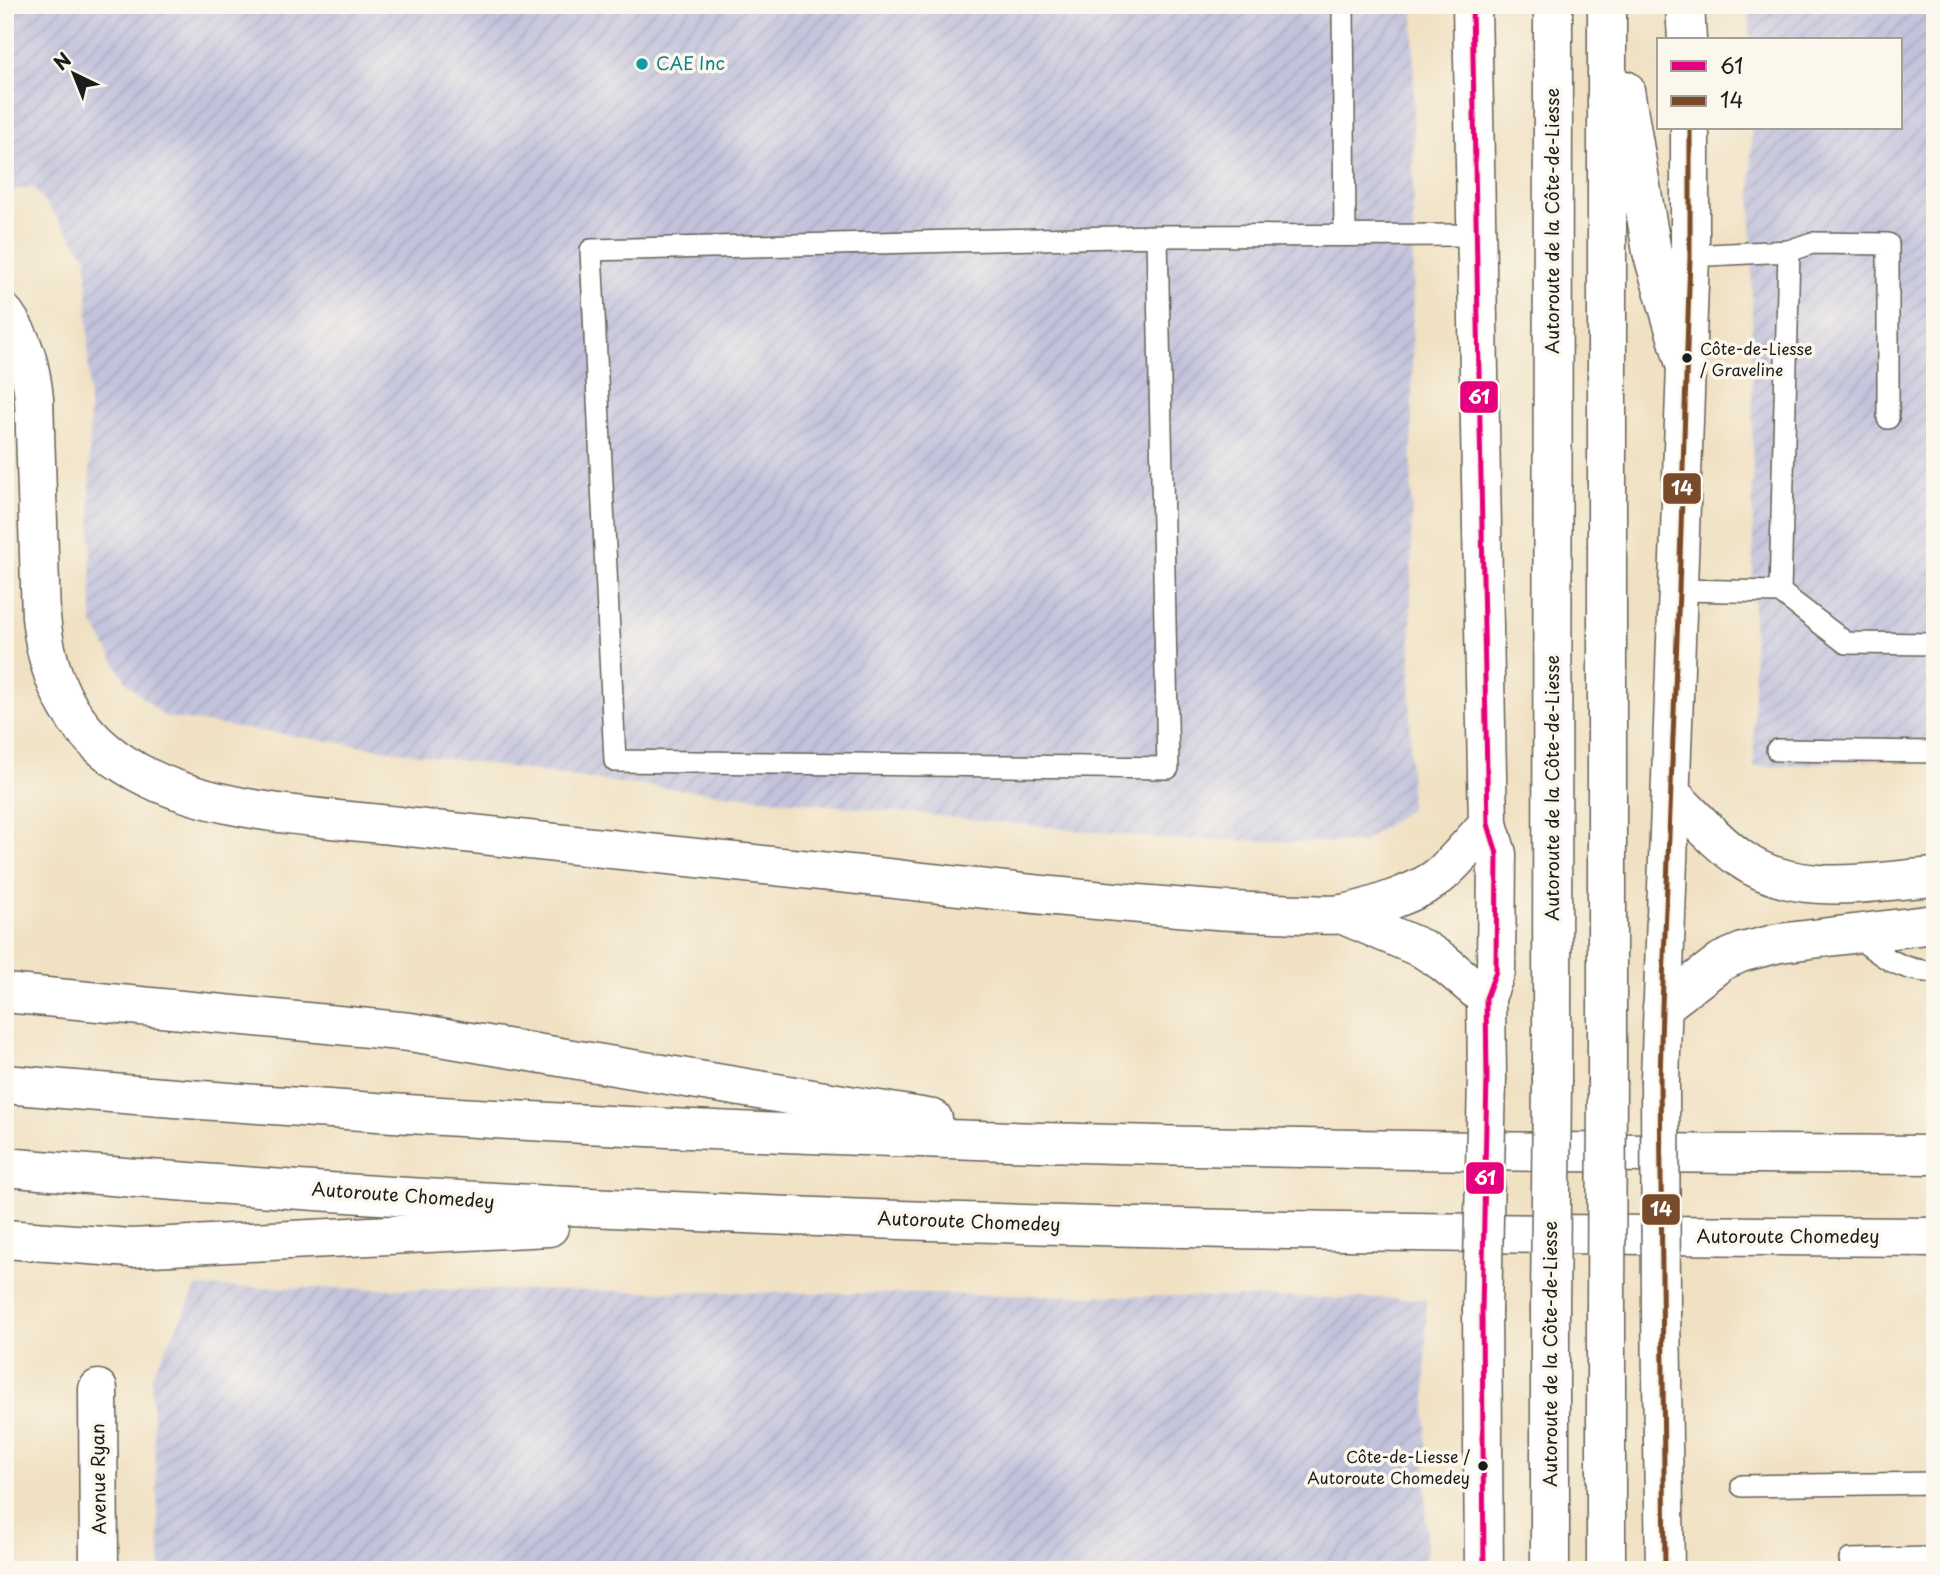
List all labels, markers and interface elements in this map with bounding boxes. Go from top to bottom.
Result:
north arrow [38,38,108,108]
legend [1657,38,1902,130]
text: N [47,45,77,76]
place label: CAE Inc [656,49,725,76]
text: 61 [1720,49,1743,81]
marker: CAE Inc [634,56,650,72]
text: 14 [1720,83,1743,115]
street label: Autoroute de la Côte-de-Liesse [1538,88,1565,354]
place label: Côte-de-Liesse / Graveline [1700,336,1813,381]
marker: Côte-de-Liesse / Graveline [1680,351,1694,365]
line badge: 61 [1459,380,1499,414]
text: 61 [1468,382,1490,410]
line badge: 14 [1662,472,1702,505]
text: 14 [1671,473,1693,501]
street label: Autoroute de la Côte-de-Liesse [1538,655,1565,921]
line badge: 61 [1465,1161,1505,1195]
text: 61 [1474,1163,1496,1191]
street label: Autoroute Chomedey [311,1175,495,1214]
line badge: 14 [1641,1193,1681,1226]
text: 14 [1650,1194,1672,1222]
street label: Autoroute Chomedey [877,1204,1061,1237]
street label: Autoroute de la Côte-de-Liesse [1536,1221,1563,1487]
street label: Autoroute Chomedey [1696,1222,1880,1249]
street label: Avenue Ryan [83,1423,112,1535]
place label: Côte-de-Liesse / Autoroute Chomedey [1307,1444,1470,1489]
marker: Côte-de-Liesse / Autoroute Chomedey [1476,1459,1490,1473]

